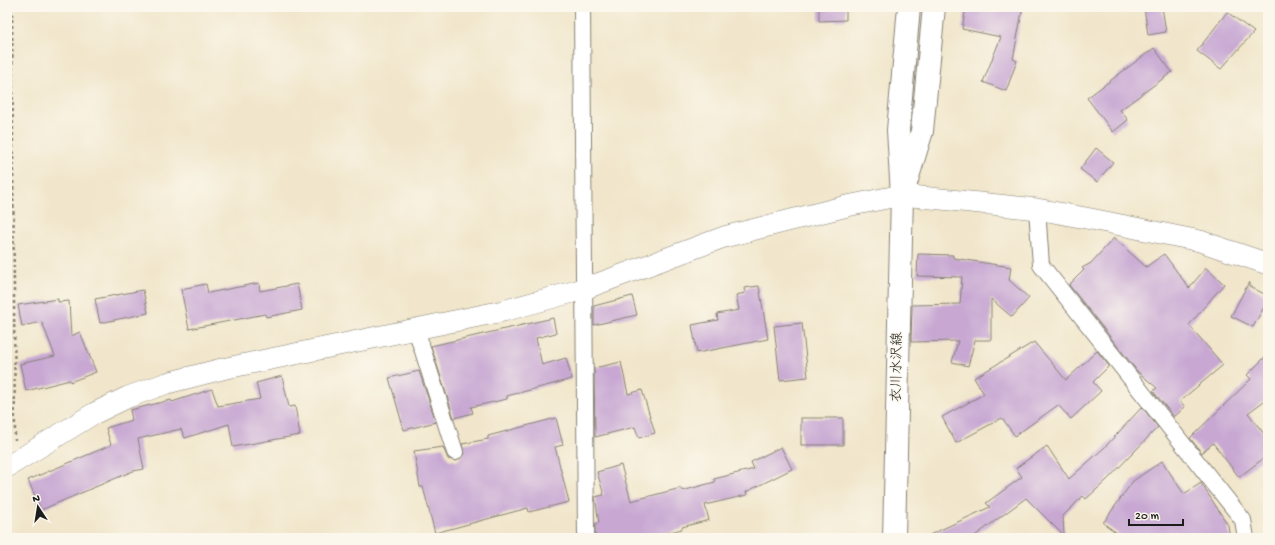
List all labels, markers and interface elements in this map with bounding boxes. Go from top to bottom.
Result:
street label: 衣川水沢線 [889,332,907,402]
north arrow [18,487,58,527]
text: N [32,493,41,506]
scale bar [1129,501,1183,527]
text: 20 m [1135,510,1160,524]

